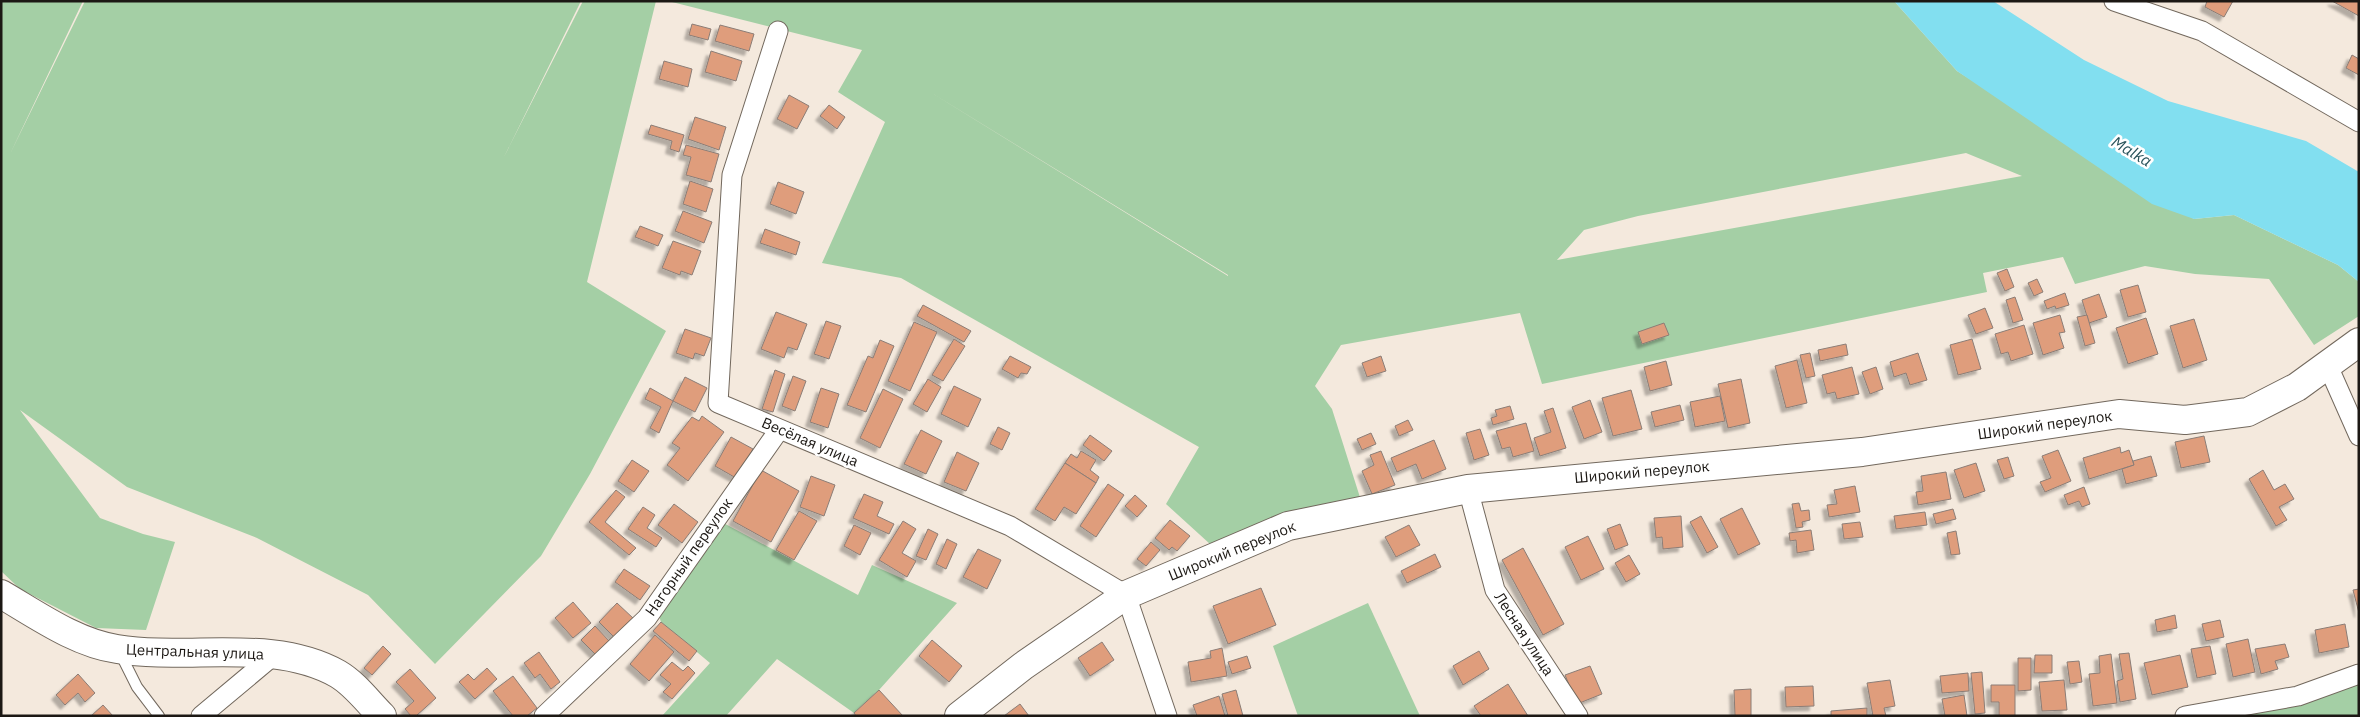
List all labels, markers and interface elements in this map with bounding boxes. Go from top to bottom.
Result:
water label: Malka [2108,131,2156,171]
street label: Широкий переулок [1976,406,2113,443]
street label: Весёлая улица [759,413,861,470]
street label: Широкий переулок [1574,456,1710,487]
street label: Нагорный переулок [641,494,737,620]
street label: Широкий переулок [1165,516,1298,585]
street label: Лесная улица [1490,588,1559,679]
street label: Центральная улица [126,640,264,663]

